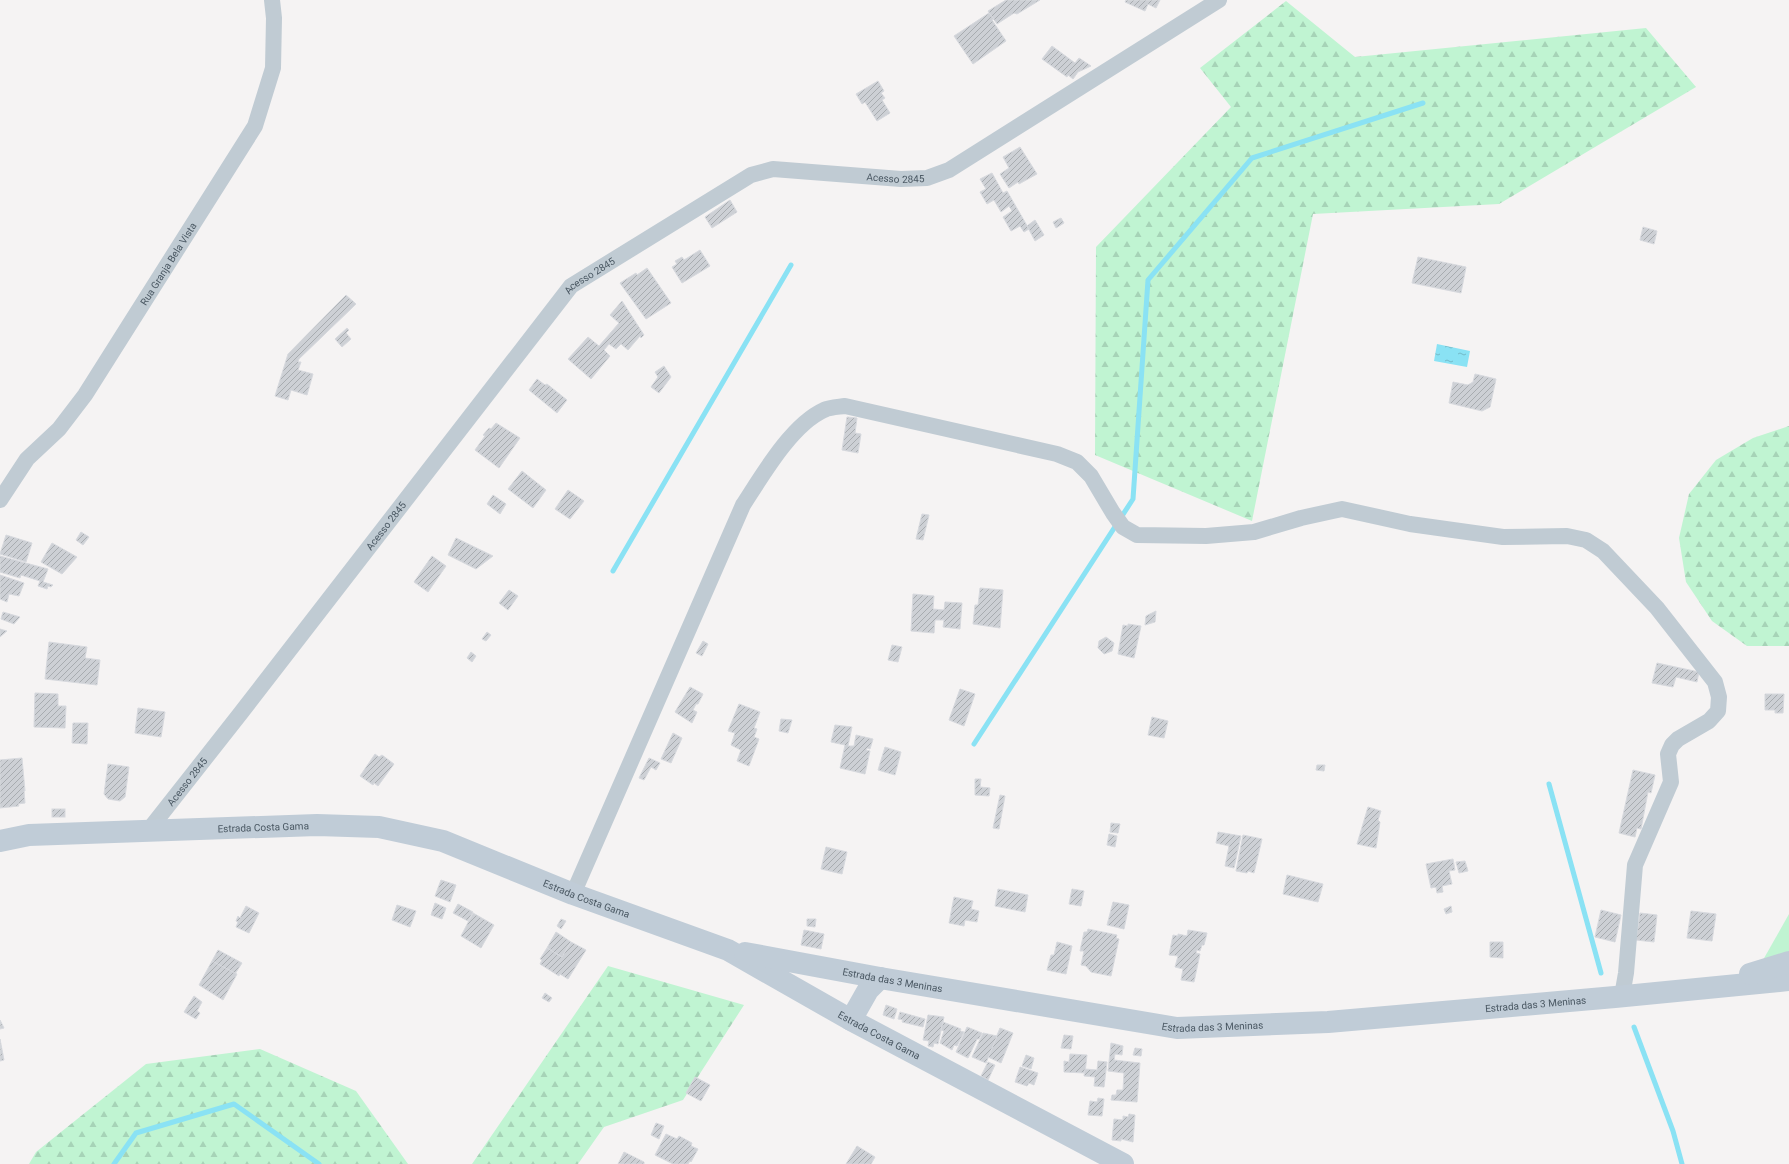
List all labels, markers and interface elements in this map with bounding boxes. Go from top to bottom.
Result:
street label: Acesso 2845 [866,171,925,185]
street label: Rua Granja Bela Vista [138,220,198,307]
street label: Acesso 2845 [562,255,617,296]
street label: Acesso 2845 [364,499,408,552]
street label: Acesso 2845 [165,755,209,808]
street label: Estrada Costa Gama [217,820,309,834]
street label: Estrada Costa Gama [542,877,631,920]
street label: Estrada das 3 Meninas [842,966,943,994]
street label: Estrada das 3 Meninas [1485,994,1587,1014]
street label: Estrada Costa Gama [836,1008,922,1061]
street label: Estrada das 3 Meninas [1161,1019,1263,1034]

